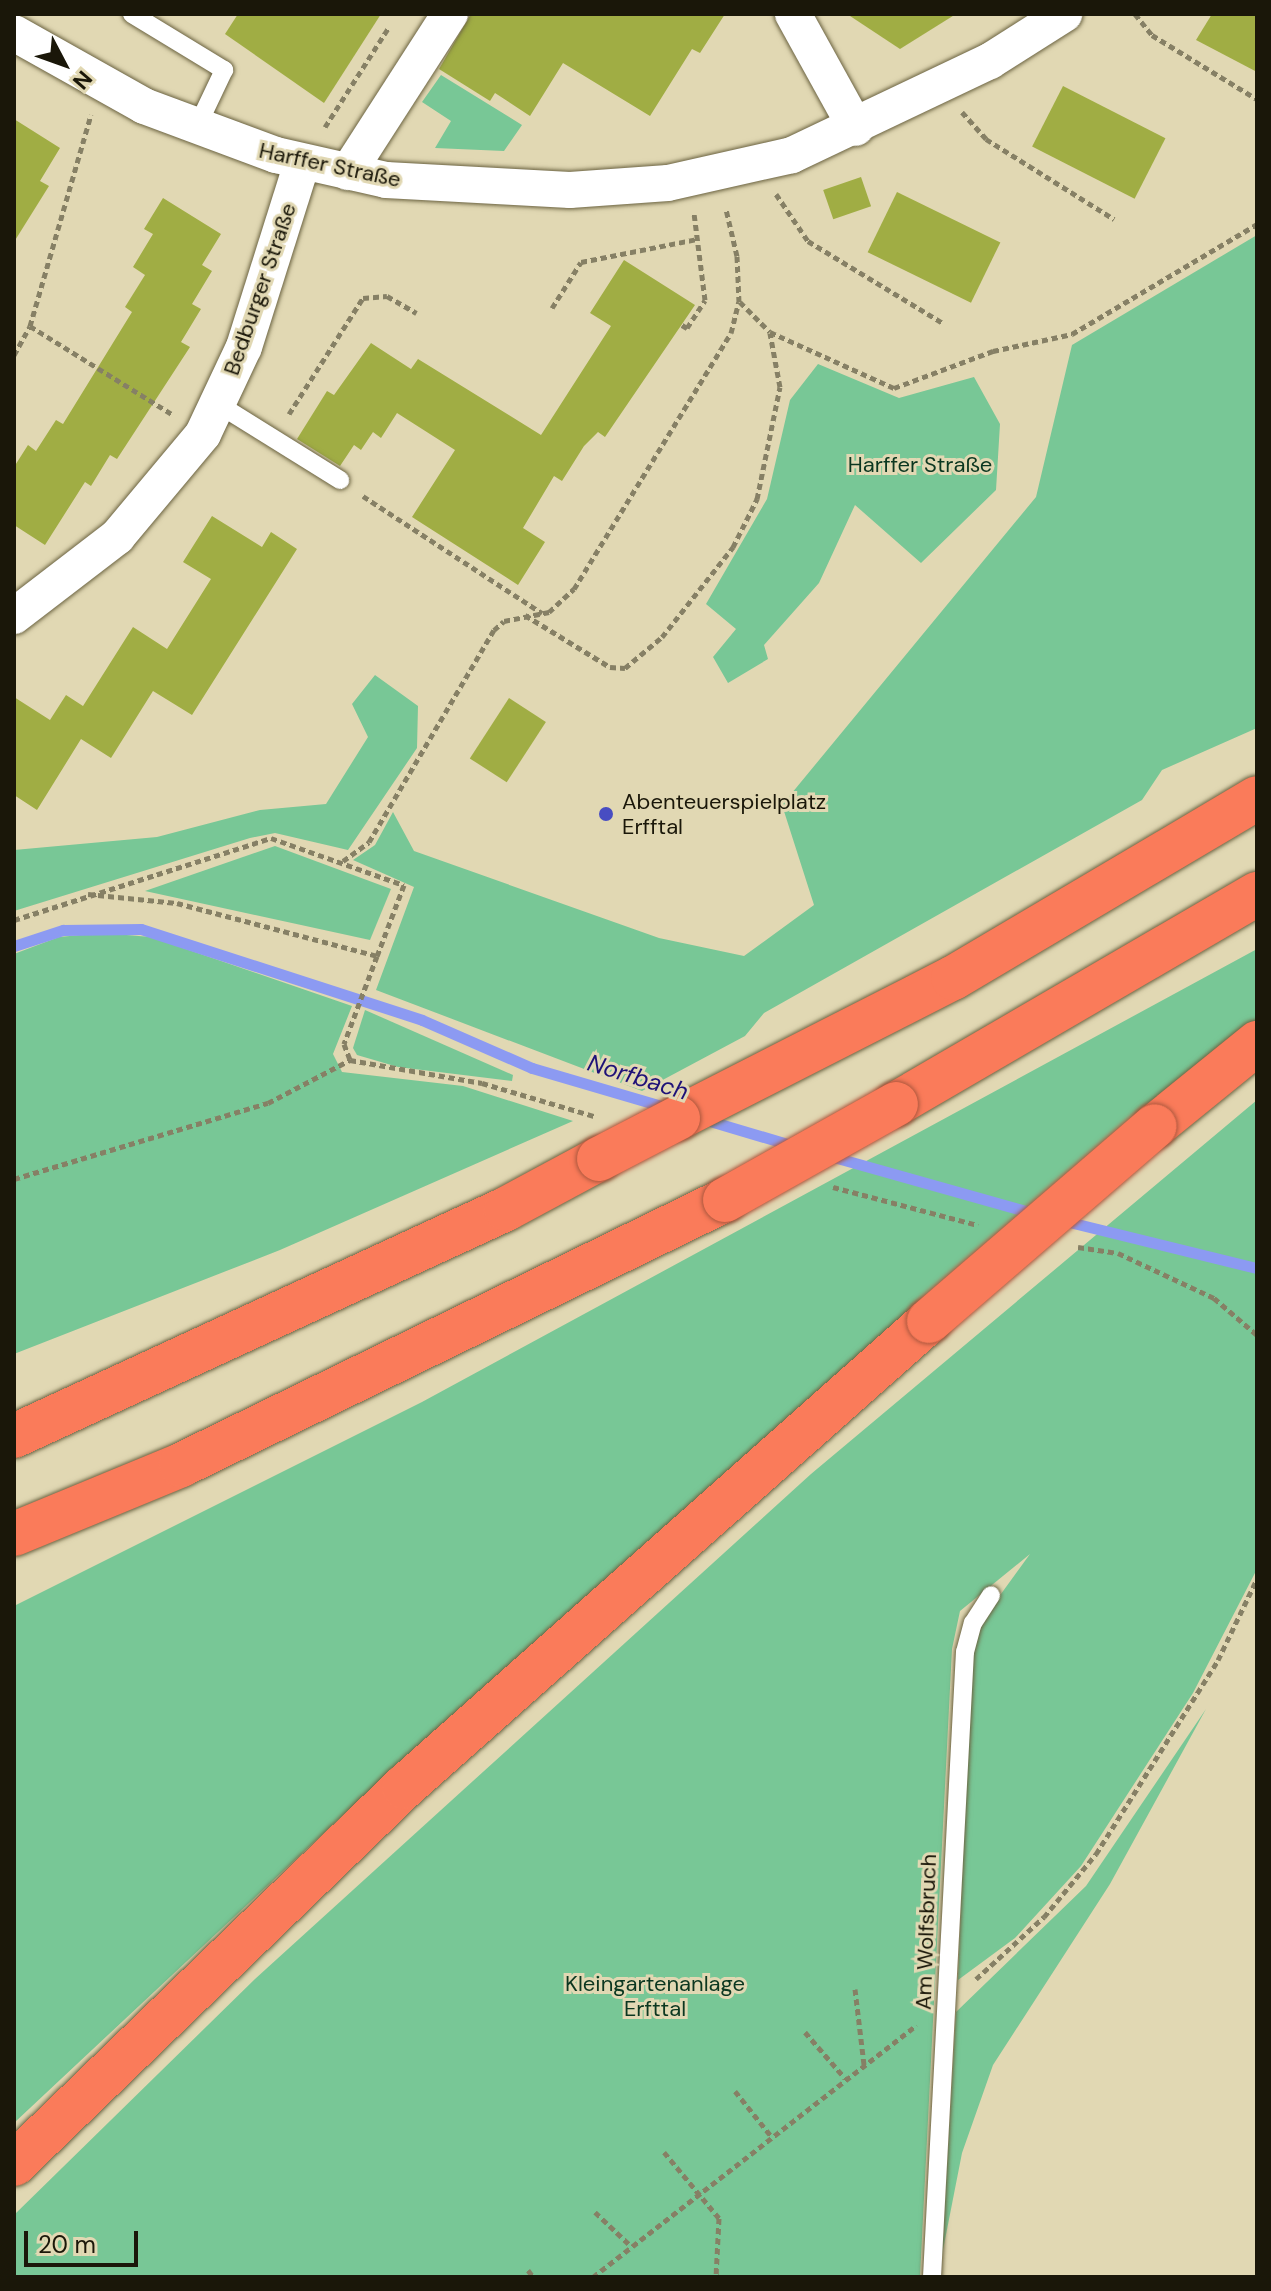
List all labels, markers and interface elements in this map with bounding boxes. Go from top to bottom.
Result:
north arrow [24,24,104,104]
text: N [66,64,99,96]
street label: Harffer Straße [257,137,403,193]
street label: Bedburger Straße [218,199,302,379]
park label: Harffer Straße [848,452,992,478]
place label: Abenteuerspielplatz Erfftal [622,788,826,840]
marker: Abenteuerspielplatz Erfftal [597,805,615,823]
water label: Norfbach [584,1048,692,1106]
street label: Am Wolfsbruch [910,1854,942,2010]
park label: Kleingartenanlage Erfttal [565,1970,745,2022]
scale bar [28,2215,142,2265]
text: 20 m [38,2229,96,2260]

